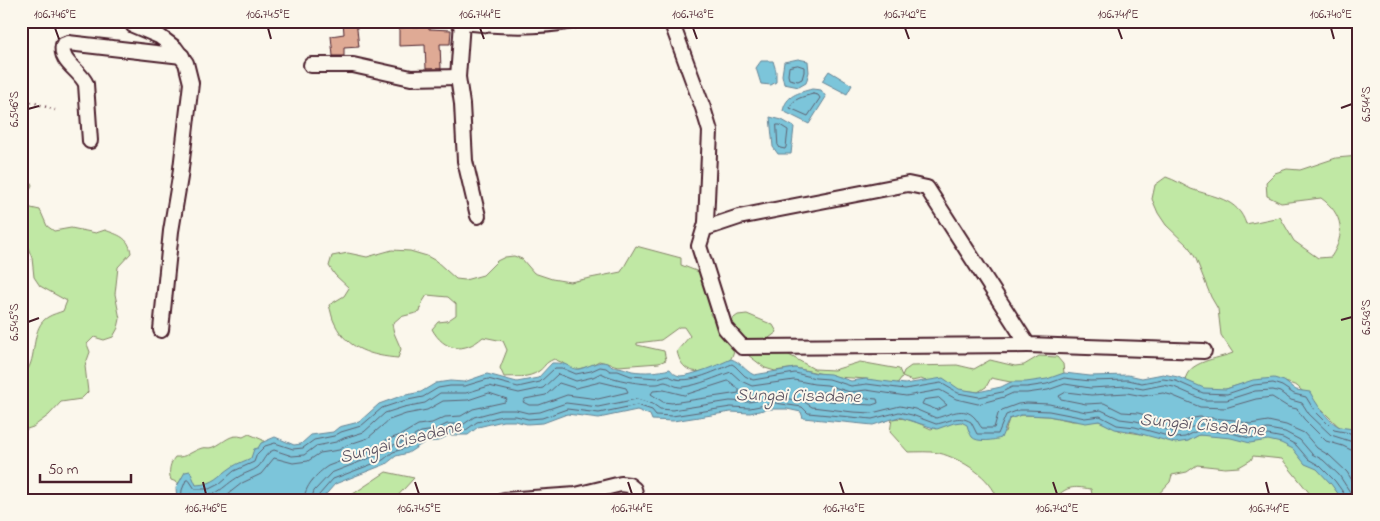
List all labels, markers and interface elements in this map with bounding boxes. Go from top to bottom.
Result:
text: 106.746°E [34,6,76,24]
text: 106.745°E [246,6,290,24]
text: 106.744°E [459,6,501,24]
text: 106.743°E [672,6,714,24]
text: 106.742°E [883,6,927,24]
text: 106.741°E [1098,6,1138,24]
text: 106.740°E [1310,6,1352,24]
text: 6.544°S [1358,86,1376,122]
text: 6.546°S [6,91,24,127]
text: 6.543°S [1358,299,1376,335]
text: 6.545°S [6,303,24,341]
water label: Sungai Cisadane [735,383,862,411]
water label: Sungai Cisadane [1138,408,1266,444]
water label: Sungai Cisadane [337,414,465,472]
scale bar [40,451,131,483]
text: 50 m [48,459,79,481]
text: 106.746°E [185,500,227,518]
text: 106.745°E [397,500,441,518]
text: 106.744°E [611,500,653,518]
text: 106.743°E [823,500,865,518]
text: 106.742°E [1035,500,1079,518]
text: 106.741°E [1249,500,1289,518]

